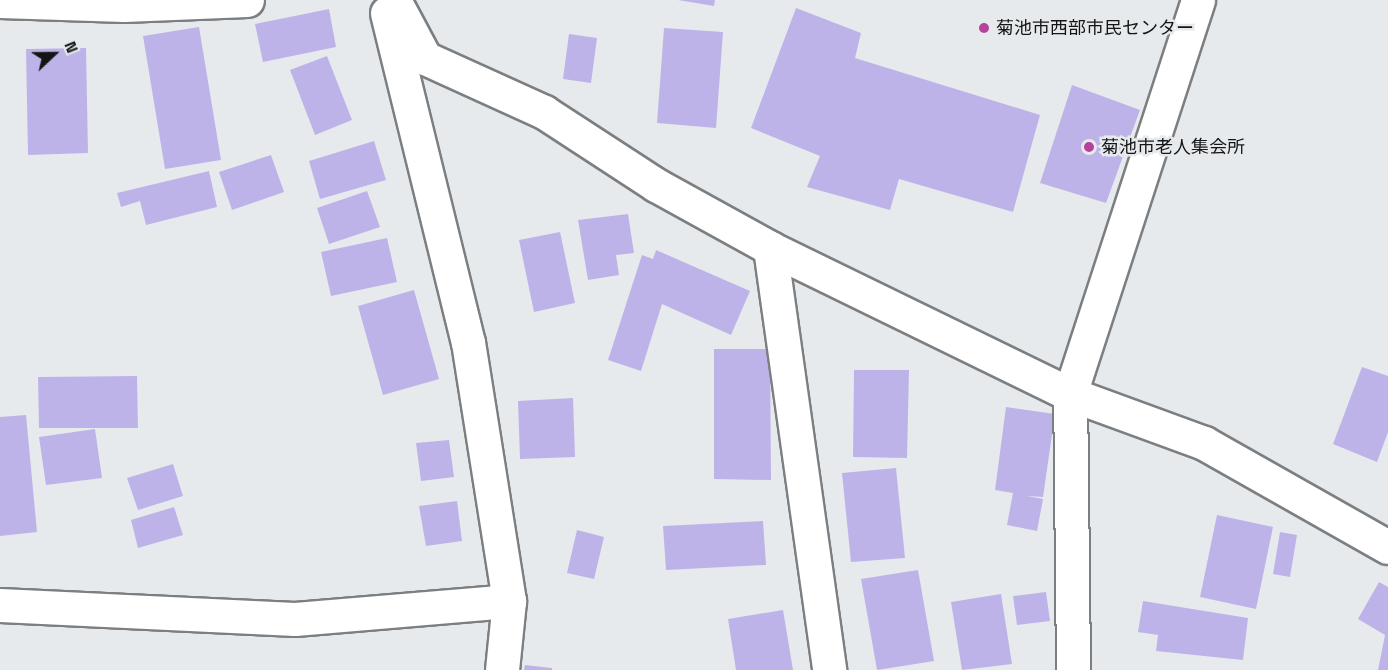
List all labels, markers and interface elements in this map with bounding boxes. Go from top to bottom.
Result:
place label: 菊池市西部市民センター [996,17,1194,39]
marker: 菊池市西部市民センター [977,21,991,35]
north arrow [24,24,84,84]
text: N [59,38,83,56]
place label: 菊池市老人集会所 [1101,136,1245,158]
marker: 菊池市老人集会所 [1082,140,1096,154]

